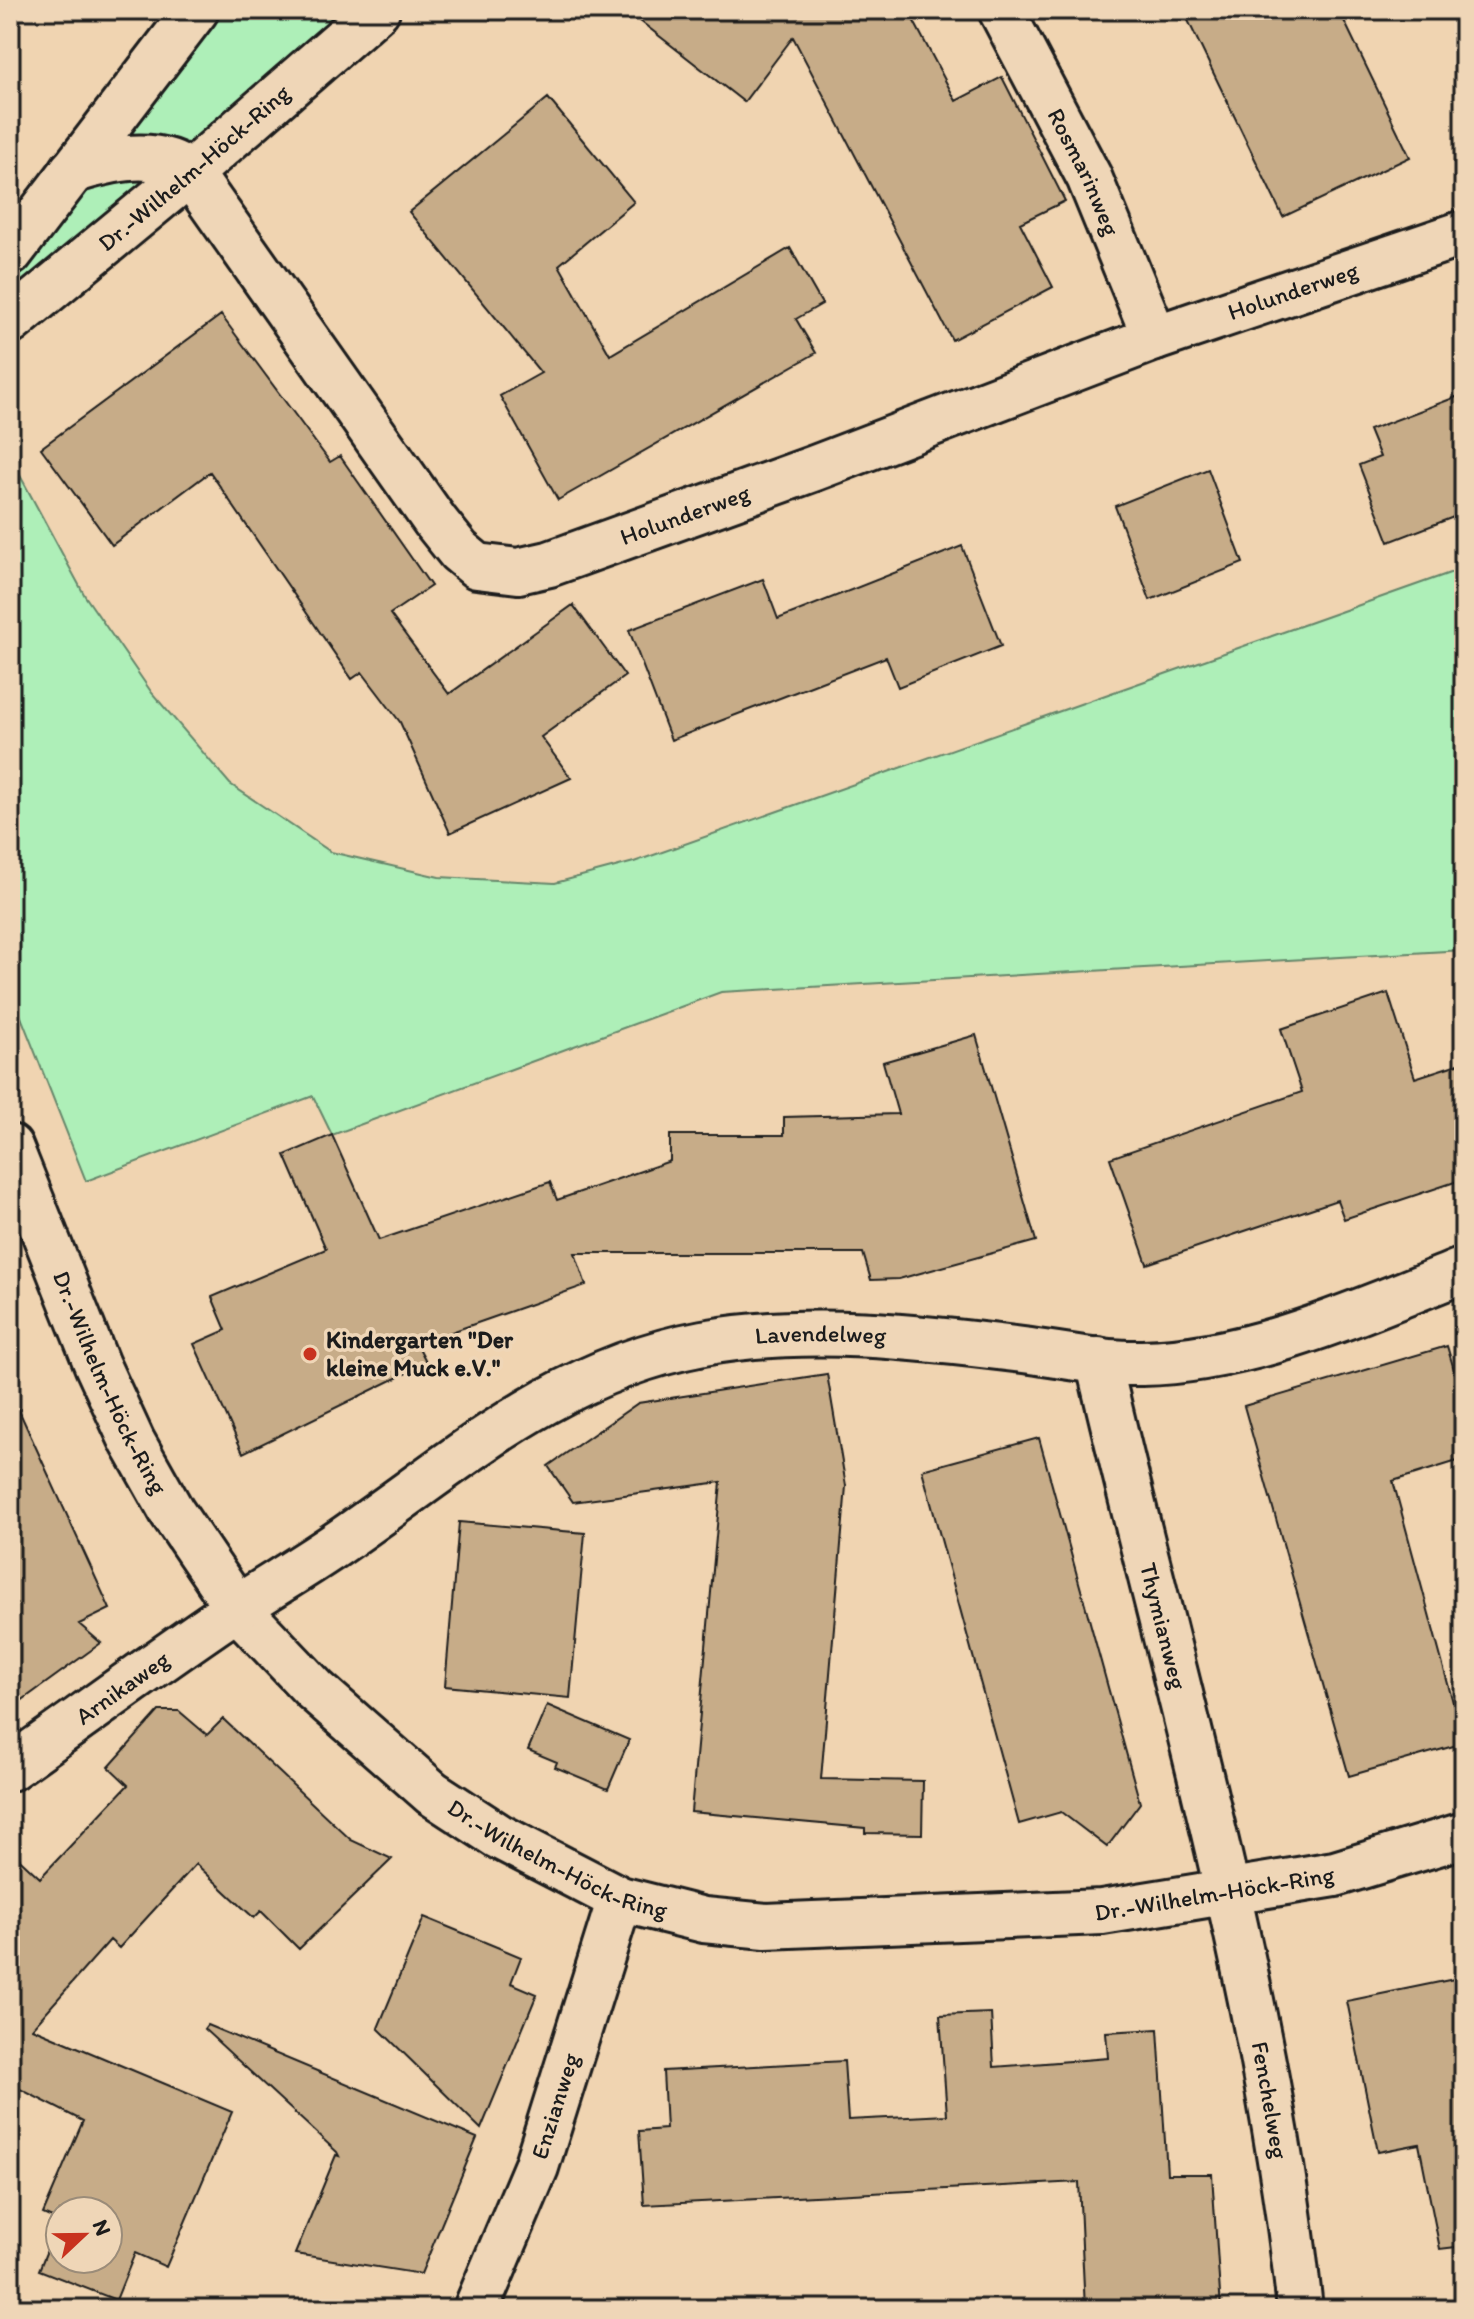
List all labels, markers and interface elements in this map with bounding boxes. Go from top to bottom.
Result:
street label: Dr.-Wilhelm-Höck-Ring [92,77,296,257]
street label: Rosmarinweg [1041,103,1127,240]
street label: Holunderweg [1224,255,1363,326]
street label: Holunderweg [616,478,754,551]
street label: Dr.-Wilhelm-Höck-Ring [47,1266,174,1500]
street label: Lavendelweg [754,1318,888,1350]
place label: Kindergarten "Der kleine Muck e.V." [326,1325,514,1382]
marker: Kindergarten "Der kleine Muck e.V." [301,1345,319,1363]
street label: Thymianweg [1134,1560,1194,1693]
street label: Arnikaweg [70,1644,175,1731]
street label: Dr.-Wilhelm-Höck-Ring [443,1792,671,1924]
street label: Dr.-Wilhelm-Höck-Ring [1092,1859,1337,1927]
street label: Fenchelweg [1245,2039,1295,2162]
street label: Enzianweg [524,2049,585,2162]
north arrow [44,2195,124,2275]
text: N [87,2216,117,2240]

